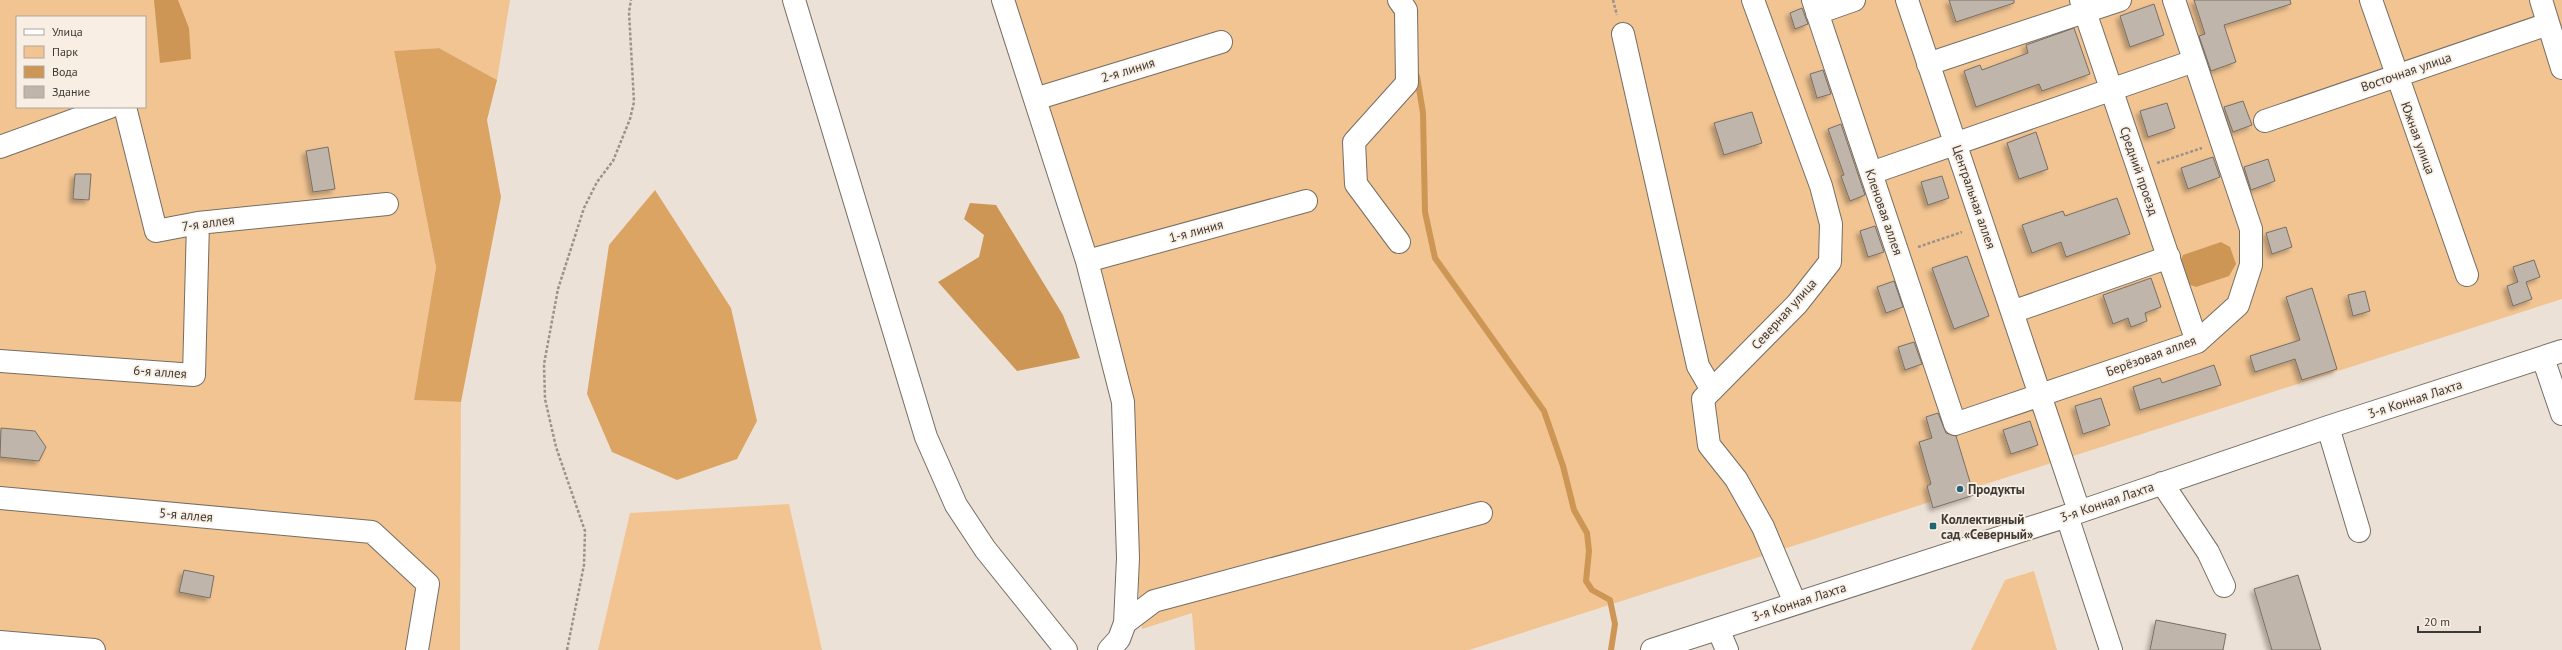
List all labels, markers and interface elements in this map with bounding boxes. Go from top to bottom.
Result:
legend [16,16,146,108]
text: Улица [52,24,83,39]
text: Парк [52,44,78,59]
street label: Восточная улица [2358,49,2454,95]
street label: 2-я линия [1099,54,1157,86]
text: Вода [52,64,78,79]
text: Здание [52,84,90,99]
street label: Южная улица [2397,99,2439,177]
street label: Средний проезд [2116,124,2162,218]
street label: Центральная аллея [1948,143,2000,251]
street label: Кленовая аллея [1861,167,1907,257]
street label: 7-я аллея [181,211,235,235]
street label: 1-я линия [1167,216,1225,246]
street label: Северная улица [1748,275,1820,353]
street label: Берёзовая аллея [2103,332,2199,380]
street label: 6-я аллея [133,362,187,382]
street label: 3-я Конная Лахта [2366,376,2464,422]
street label: 3-я Конная Лахта [2058,478,2156,526]
place label: Продукты [1968,481,2025,498]
marker: Продукты [1955,484,1965,494]
street label: 5-я аллея [159,504,213,526]
place label: Коллективный сад «Северный» [1941,511,2033,543]
marker: Коллективный сад «Северный» [1928,521,1938,531]
street label: 3-я Конная Лахта [1750,579,1848,625]
scale bar [2418,608,2480,634]
text: 20 m [2424,614,2450,629]

